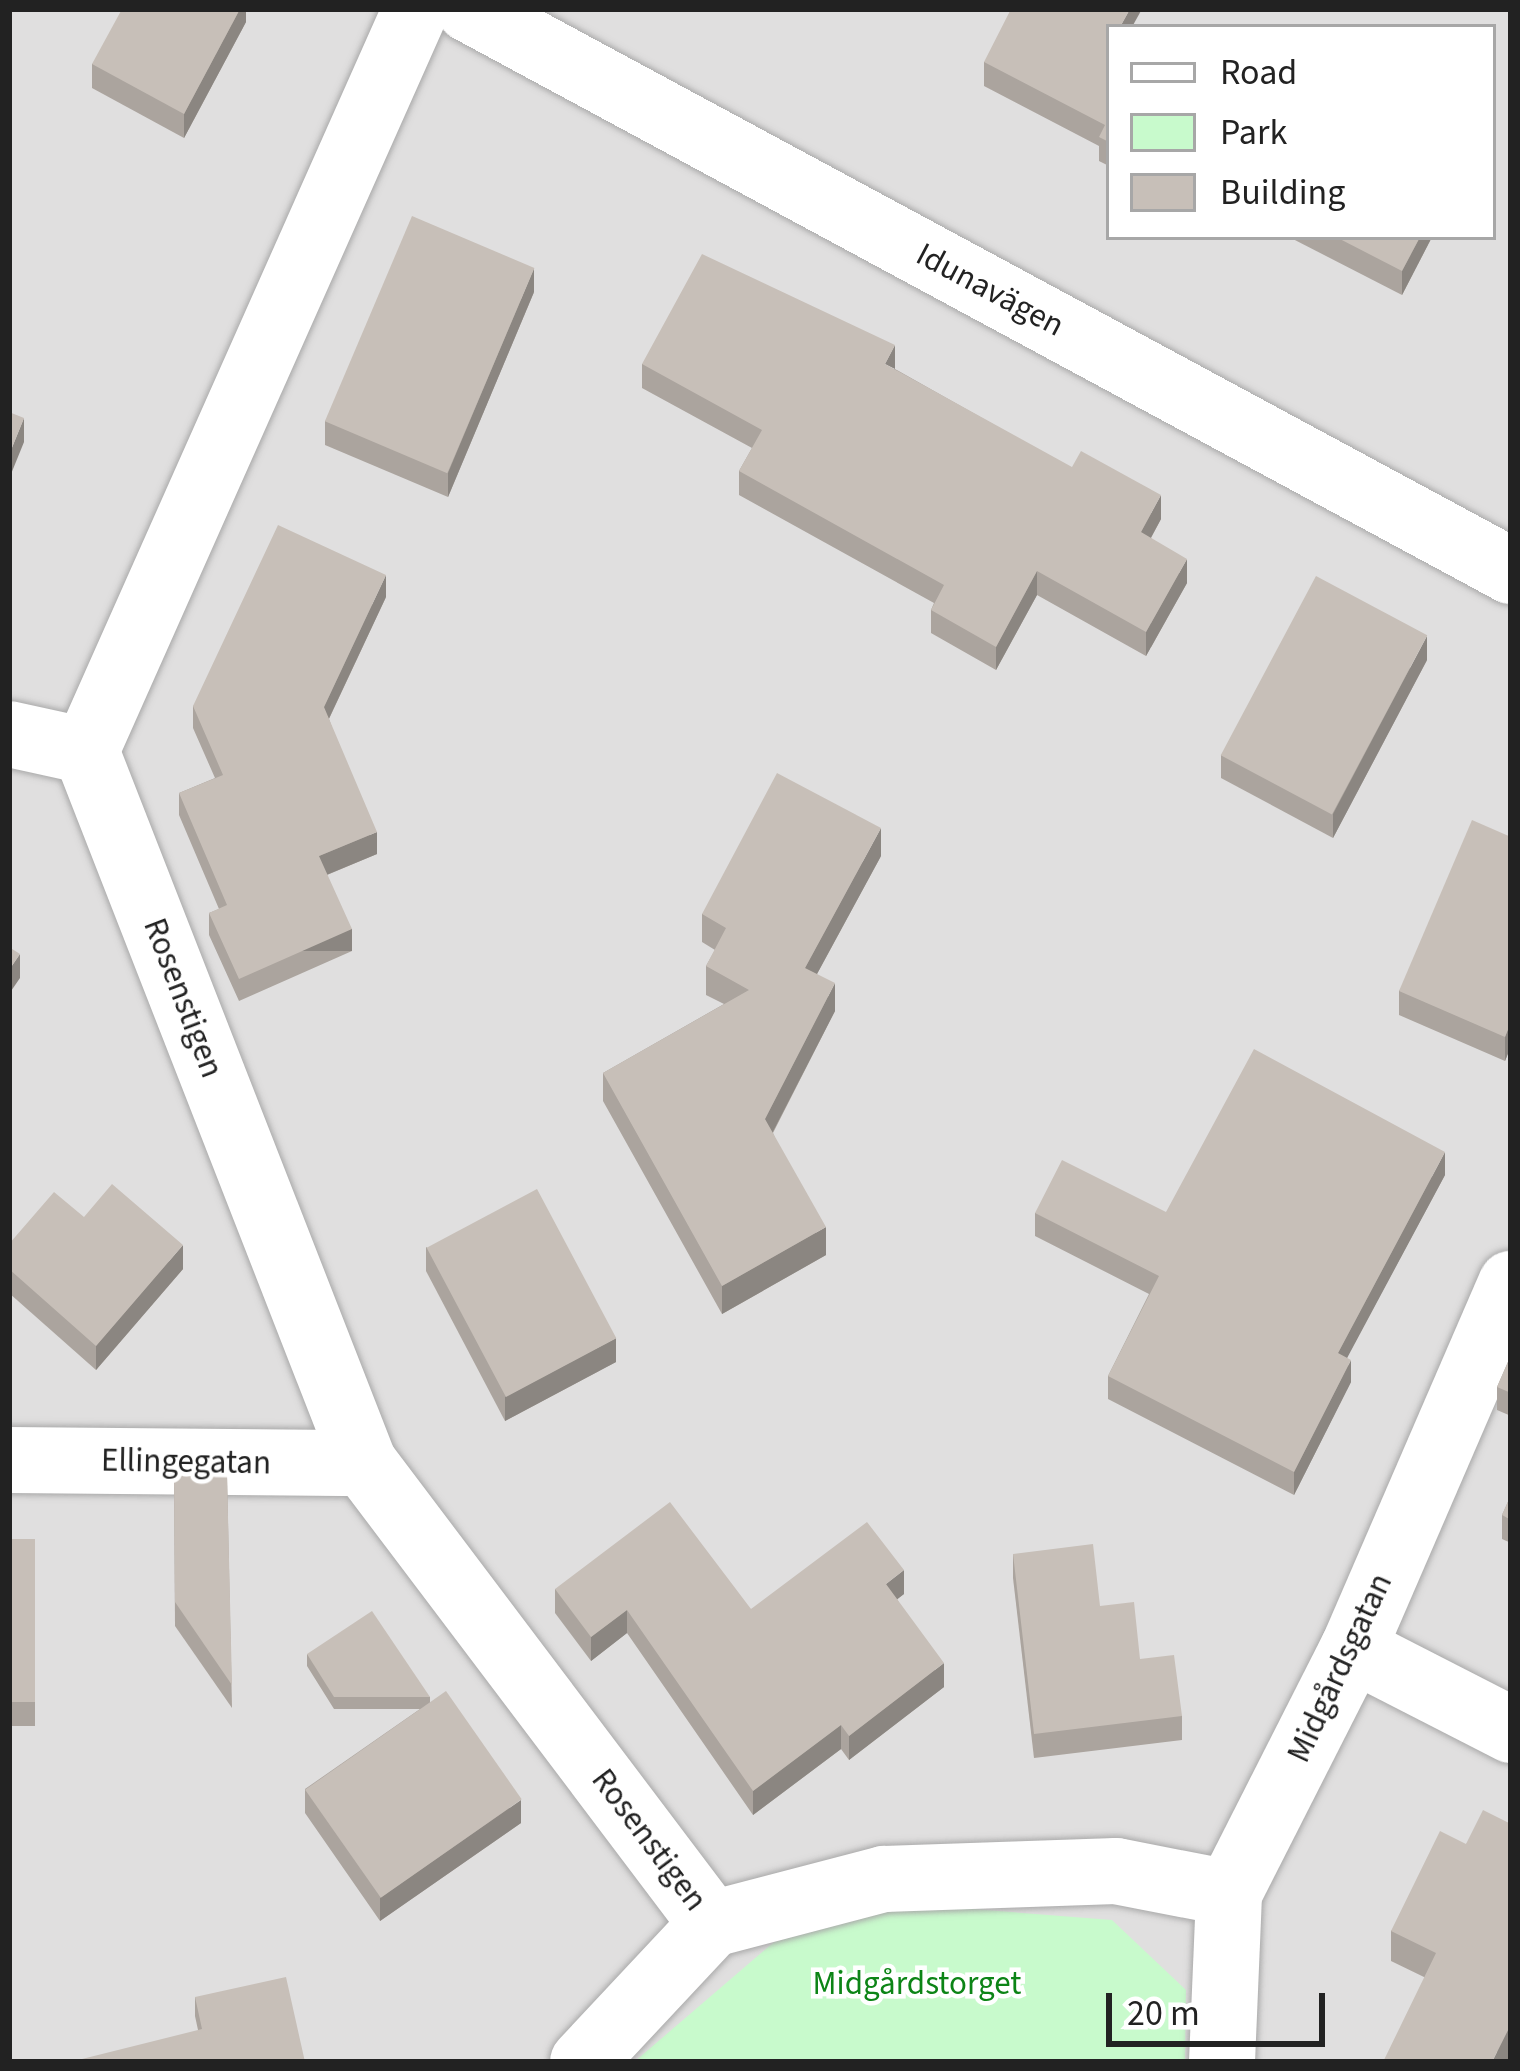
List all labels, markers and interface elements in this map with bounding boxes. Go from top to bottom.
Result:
legend [1106,24,1496,240]
text: Road [1220,47,1297,98]
text: Park [1220,107,1287,158]
text: Building [1220,167,1345,218]
street label: Idunavägen [909,235,1071,345]
street label: Rosenstigen [134,913,232,1083]
street label: Ellingegatan [101,1441,271,1483]
street label: Midgårdsgatan [1279,1567,1401,1769]
street label: Rosenstigen [583,1761,715,1919]
park label: Midgårdstorget [813,1964,1021,2004]
scale bar [1112,1969,1331,2043]
text: 20 m [1127,1988,1200,2039]

